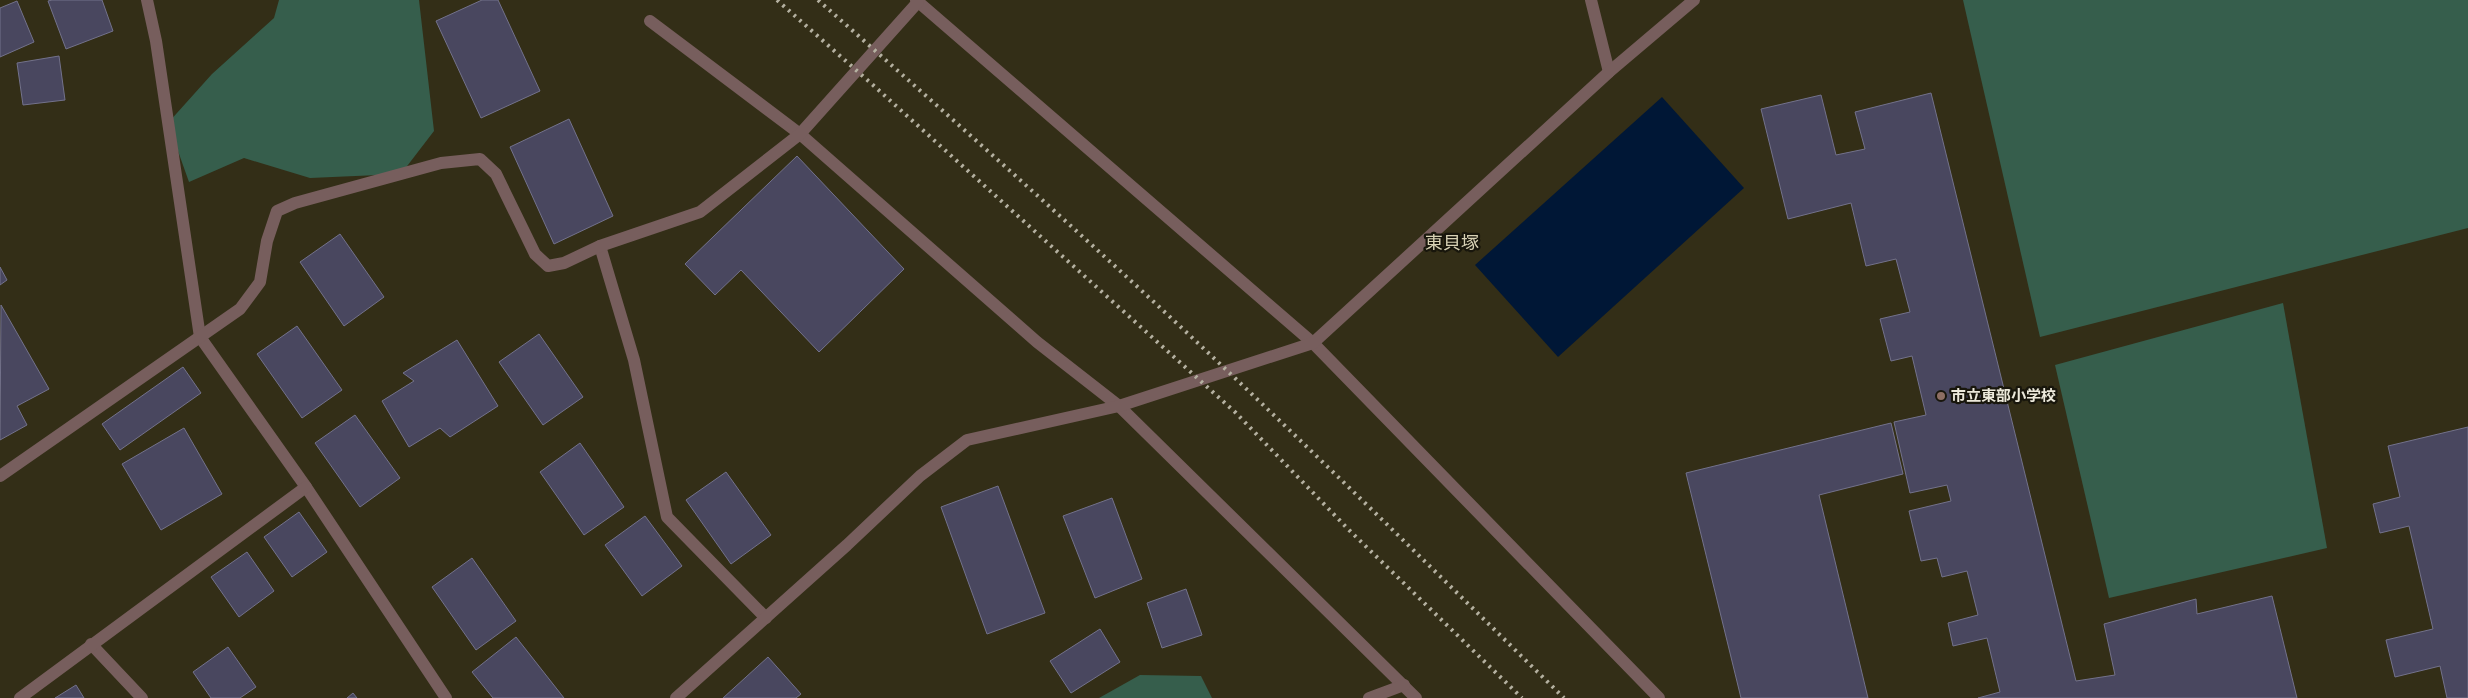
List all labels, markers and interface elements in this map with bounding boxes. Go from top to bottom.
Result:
district label: 東貝塚 [1425,230,1479,254]
place label: 市立東部小学校 [1951,385,2056,405]
marker: 市立東部小学校 [1935,390,1947,402]

